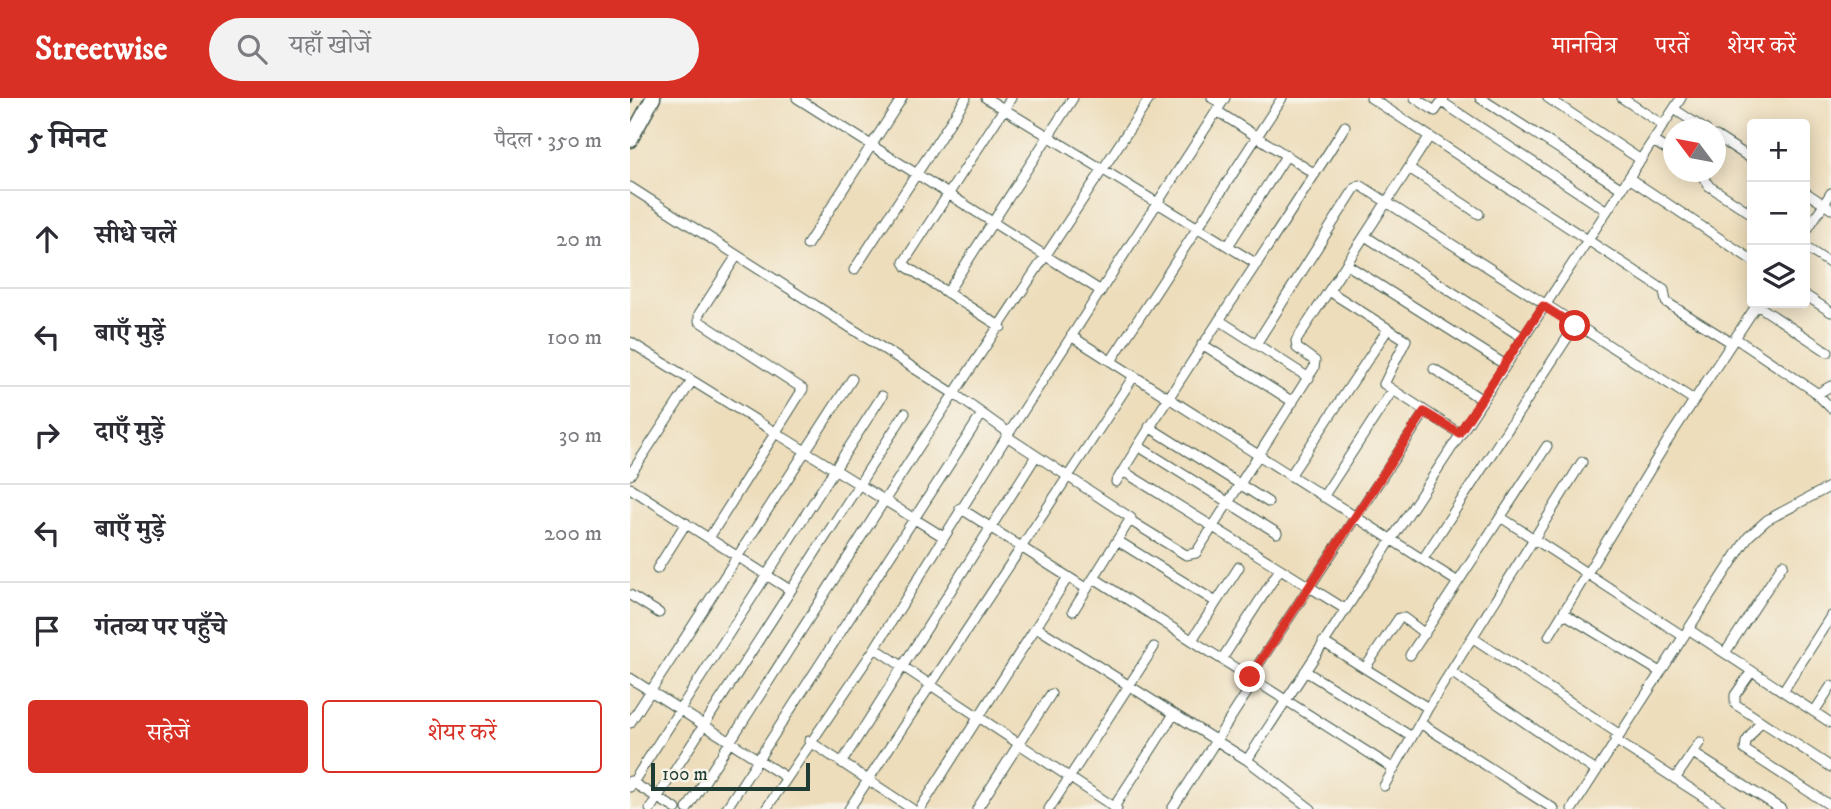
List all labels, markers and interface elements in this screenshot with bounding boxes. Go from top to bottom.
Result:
search box [209,18,699,81]
text: Streetwise [35,29,167,70]
text: यहाँ खोजें [289,29,371,62]
icon: search [233,30,271,68]
text: मानचित्र [1552,31,1617,61]
text: परतें [1655,31,1689,61]
text: शेयर करें [1727,31,1796,61]
north arrow [1663,119,1726,182]
map controls [1747,119,1810,308]
button: + [1747,119,1810,182]
text: 5 मिनट [28,121,106,158]
text: पैदल · 350 m [494,126,602,155]
button: − [1747,182,1810,245]
text: सीधे चलें [95,219,176,252]
icon: ahead [28,220,66,258]
text: 20 m [556,225,602,254]
button: layers [1747,245,1810,308]
route start [1559,310,1590,341]
text: बाएँ मुड़ें [95,317,165,350]
icon: left [28,318,66,356]
text: 100 m [547,323,602,352]
text: दाएँ मुड़ें [95,415,164,448]
icon: right [28,416,66,454]
text: 30 m [559,421,602,450]
text: बाएँ मुड़ें [95,513,165,546]
icon: left [28,514,66,552]
text: 200 m [544,519,602,548]
text: गंतव्य पर पहुँचे [95,611,226,644]
icon: arrive [28,612,66,650]
route end [1234,661,1265,692]
button: सहेजें [28,700,308,773]
button: शेयर करें [322,700,602,773]
scale bar [651,760,810,792]
text: 100 m [662,763,708,786]

